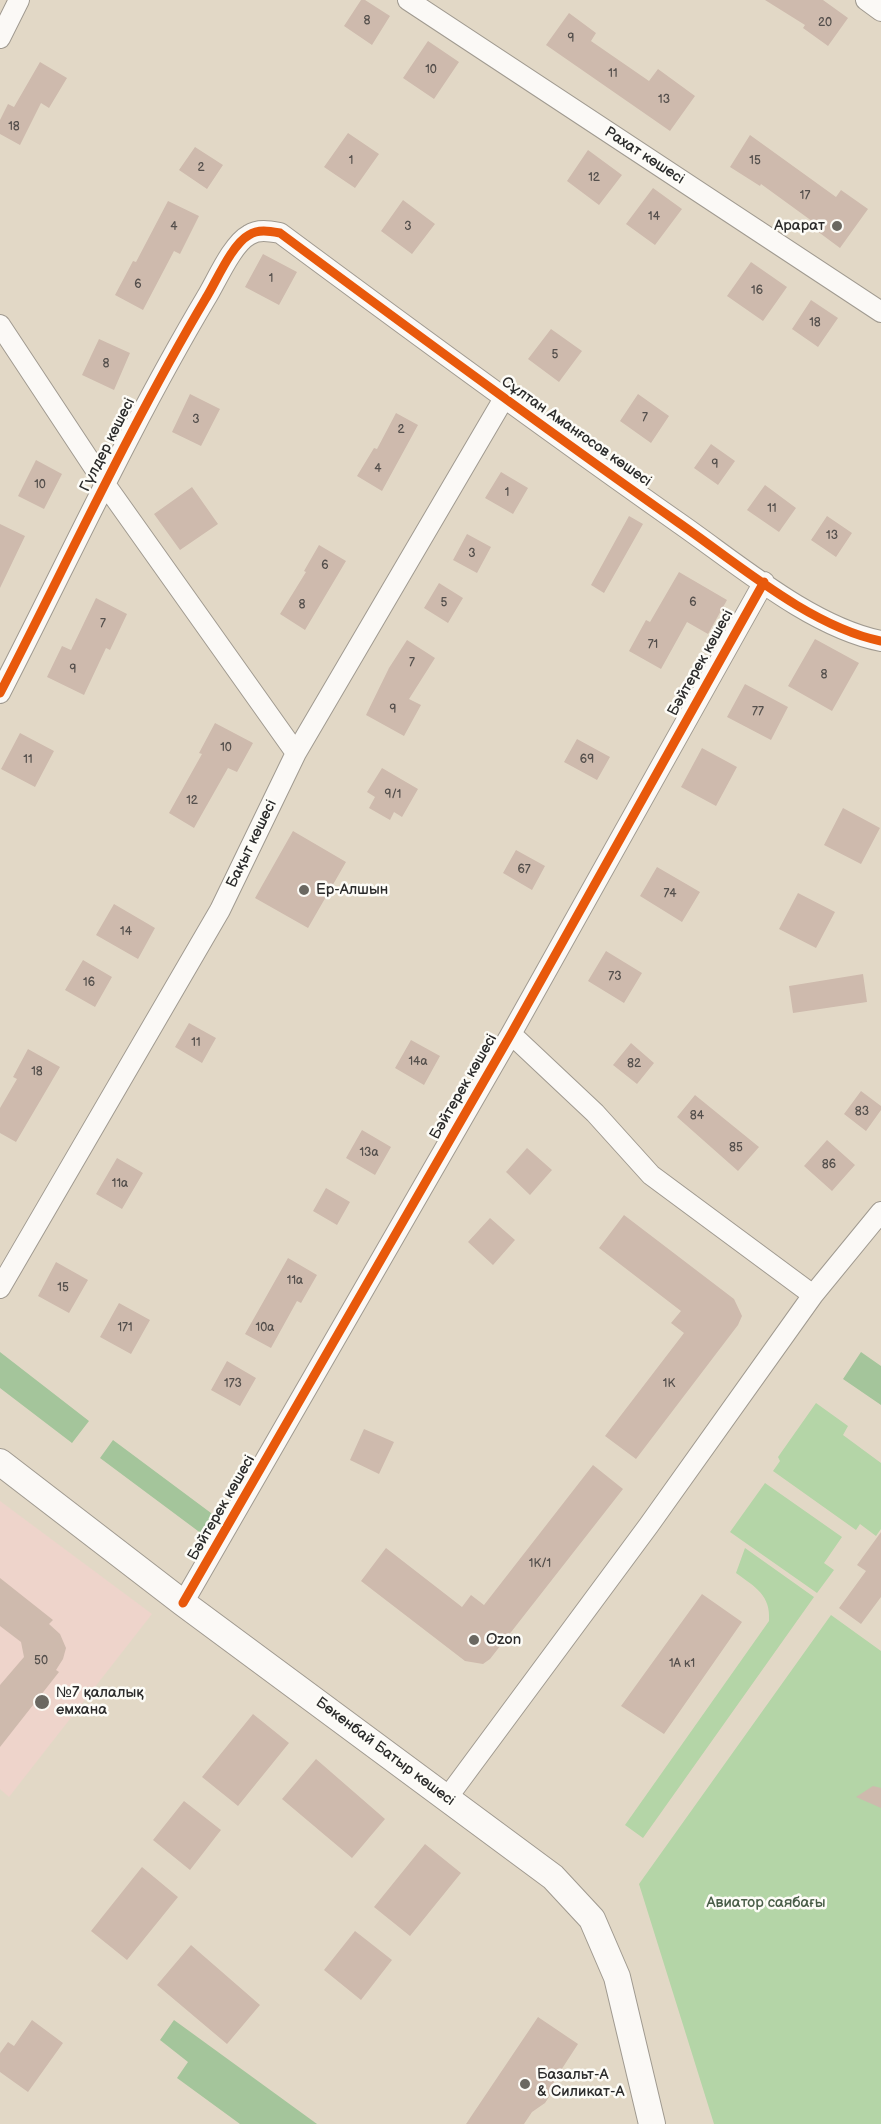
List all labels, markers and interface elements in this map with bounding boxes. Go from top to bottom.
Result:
house number: 8 [364,14,370,28]
house number: 20 [818,16,832,30]
house number: 9 [568,32,574,46]
house number: 10 [425,63,437,77]
house number: 11 [608,67,618,81]
house number: 13 [658,93,670,107]
house number: 18 [8,120,20,134]
street label: Рахат көшесі [601,123,687,189]
house number: 1 [349,154,353,168]
house number: 15 [749,154,761,168]
house number: 2 [197,161,205,175]
house number: 12 [588,171,600,185]
house number: 17 [800,189,810,203]
house number: 14 [648,210,660,224]
place label: Арарат [774,217,825,235]
marker: Арарат [830,219,844,233]
house number: 4 [170,220,178,234]
house number: 3 [404,220,412,234]
house number: 1 [269,272,273,286]
house number: 6 [134,278,142,292]
house number: 16 [751,284,763,298]
house number: 18 [809,316,821,330]
house number: 5 [552,348,558,362]
house number: 8 [103,357,109,371]
street label: Сұлтан Аманғосов көшесі [497,373,655,491]
street label: Гүлдер көшесі [77,395,139,495]
house number: 7 [642,411,648,425]
house number: 3 [192,413,200,427]
house number: 2 [397,423,405,437]
house number: 9 [712,458,718,472]
house number: 4 [374,462,382,476]
house number: 10 [34,478,46,492]
house number: 1 [505,486,509,500]
house number: 11 [767,502,777,516]
house number: 13 [826,529,838,543]
house number: 3 [468,547,476,561]
house number: 6 [321,559,329,573]
house number: 5 [441,596,447,610]
house number: 6 [689,596,697,610]
house number: 8 [299,598,305,612]
street label: Бәйтерек көшесі [664,607,738,719]
house number: 7 [100,617,106,631]
house number: 71 [648,638,658,652]
house number: 7 [409,656,415,670]
house number: 9 [70,663,76,677]
house number: 8 [821,668,827,682]
house number: 9 [390,703,396,717]
house number: 77 [752,705,764,719]
house number: 10 [220,741,232,755]
house number: 11 [23,753,33,767]
house number: 69 [580,753,594,767]
house number: 9/1 [384,788,402,802]
house number: 12 [186,794,198,808]
street label: Бақыт көшесі [223,797,281,891]
house number: 67 [517,863,531,877]
place label: Ер-Алшын [316,881,388,899]
marker: Ер-Алшын [297,883,311,897]
house number: 74 [663,887,677,901]
house number: 14 [120,925,132,939]
house number: 73 [608,970,622,984]
house number: 16 [83,976,95,990]
street label: Бәйтерек көшесі [427,1031,501,1143]
house number: 11 [191,1036,201,1050]
house number: 14а [408,1055,428,1069]
house number: 82 [627,1057,641,1071]
house number: 18 [31,1065,43,1079]
house number: 83 [855,1105,869,1119]
house number: 84 [690,1109,704,1123]
house number: 85 [729,1141,743,1155]
house number: 13а [359,1146,379,1160]
house number: 86 [822,1158,836,1172]
house number: 11а [112,1177,128,1191]
house number: 11а [287,1274,303,1288]
house number: 15 [57,1281,69,1295]
house number: 171 [117,1321,133,1335]
house number: 10а [256,1321,274,1335]
house number: 173 [224,1377,242,1391]
house number: 1К [663,1377,675,1391]
street label: Бәйтерек көшесі [185,1452,259,1564]
house number: 1К/1 [529,1557,551,1571]
place label: Ozon [486,1631,521,1649]
marker: Ozon [467,1633,481,1647]
house number: 50 [34,1654,48,1668]
house number: 1А к1 [669,1657,695,1671]
place label: №7 қалалық емхана [56,1684,144,1719]
marker: №7 қалалық емхана [33,1693,51,1711]
street label: Бөкенбай Батыр көшесі [312,1694,458,1810]
park label: Авиатор саябағы [706,1894,826,1912]
place label: Базальт-А & Силикат-А [537,2066,625,2101]
marker: Базальт-А & Силикат-А [518,2077,532,2091]

